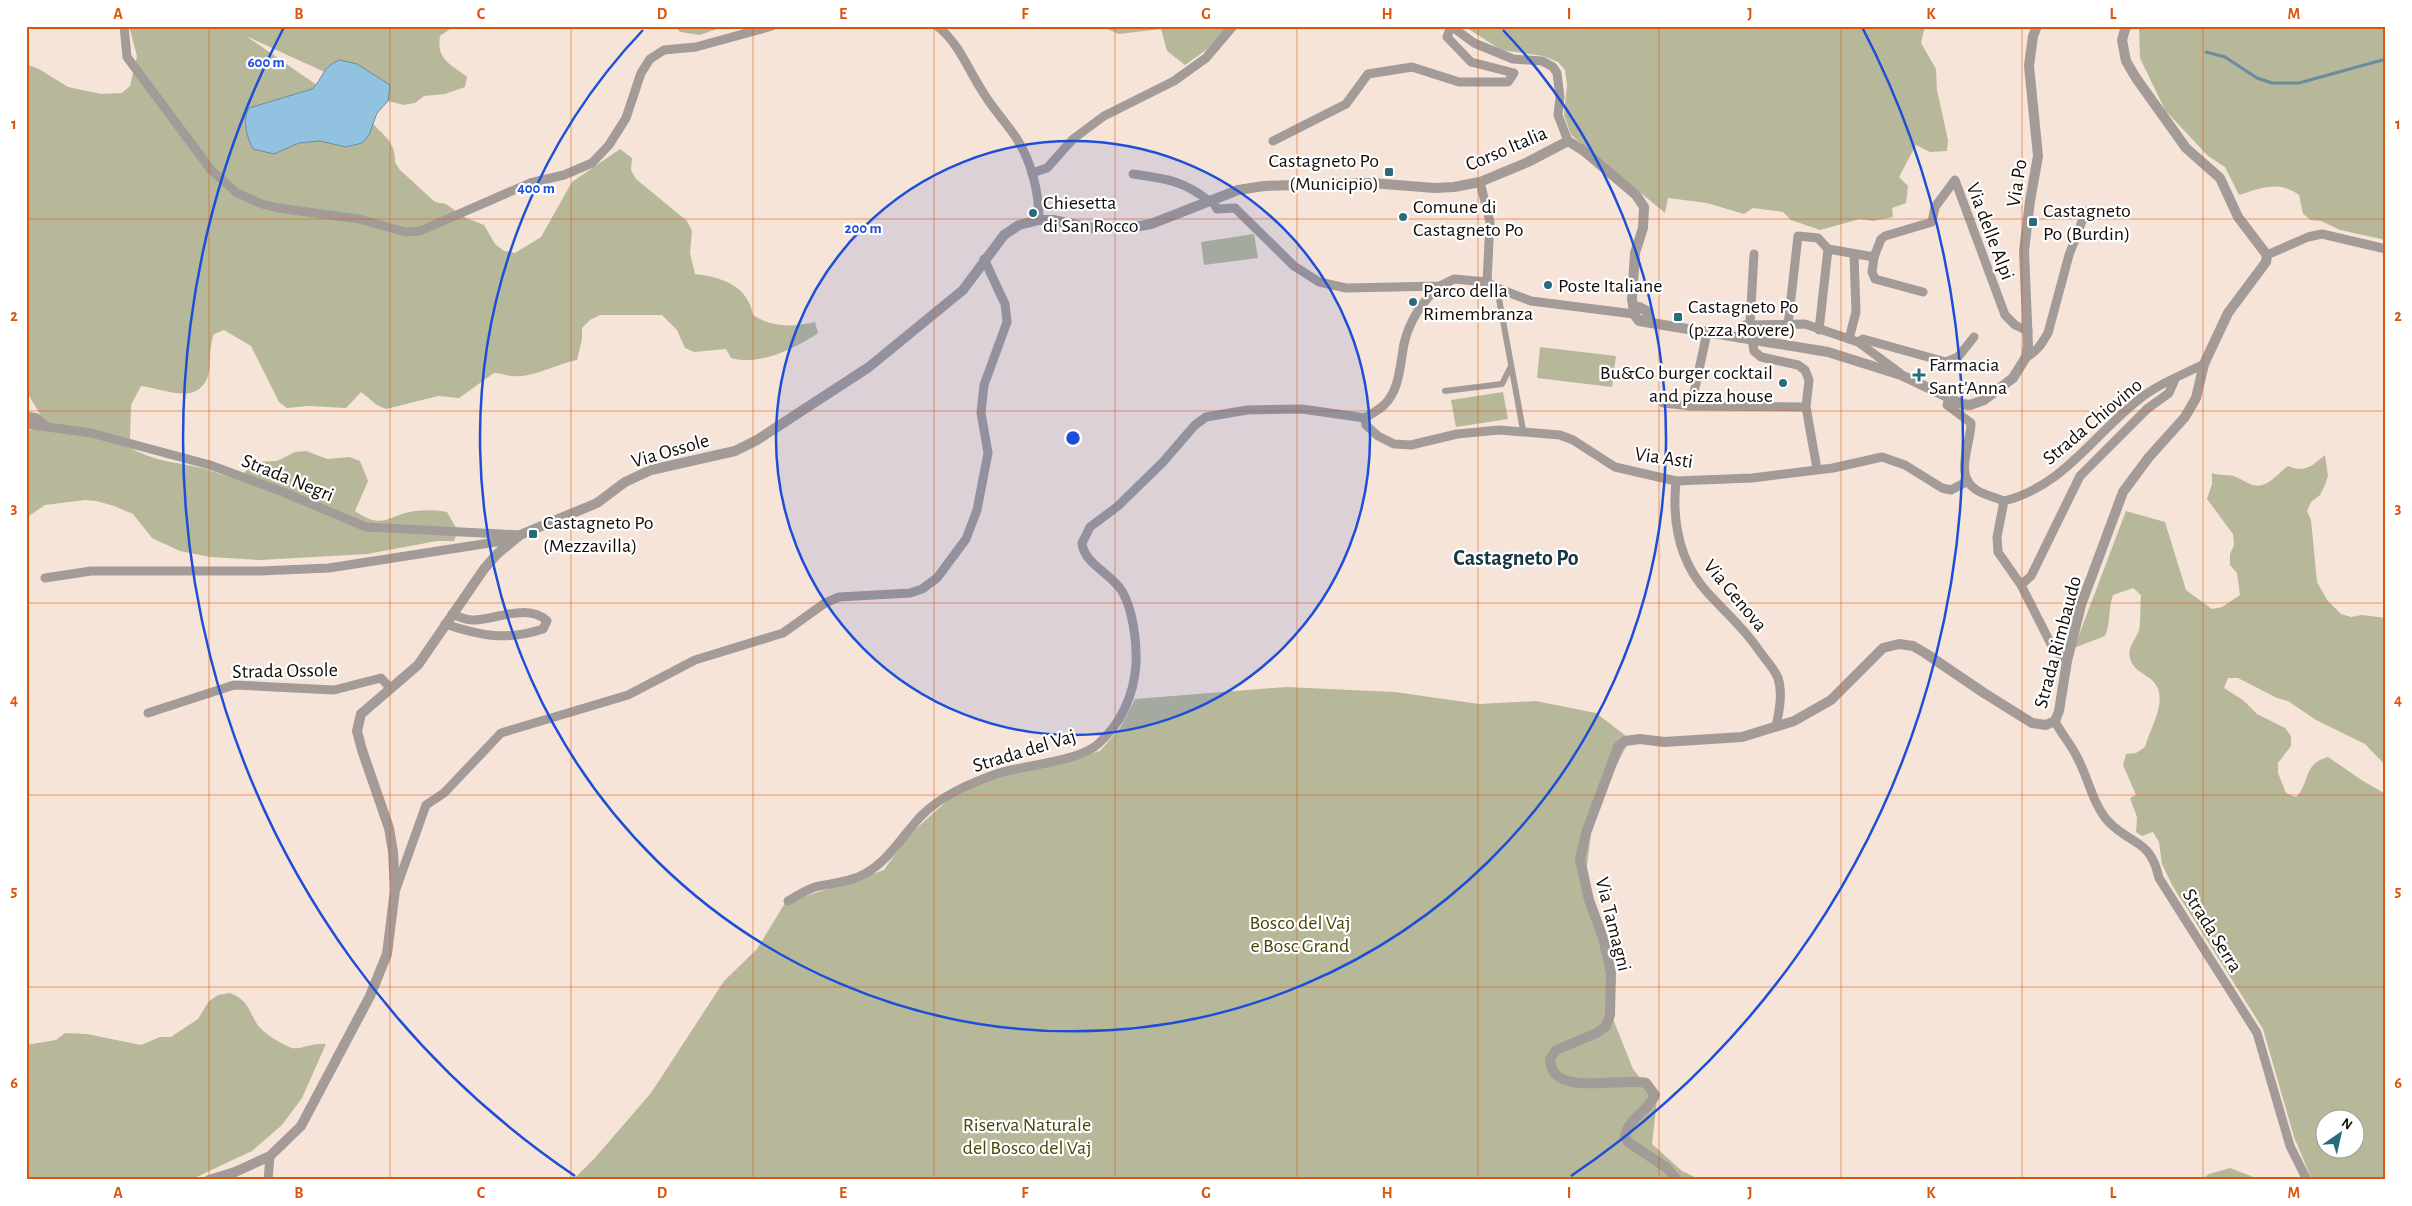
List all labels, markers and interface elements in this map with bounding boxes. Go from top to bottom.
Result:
text: A [113,6,123,22]
text: B [294,6,304,22]
text: C [477,6,486,22]
text: D [657,6,668,22]
text: E [839,6,847,22]
text: F [1021,6,1029,22]
text: G [1201,6,1211,22]
text: H [1381,6,1393,22]
text: I [1567,6,1571,22]
text: J [1747,6,1753,22]
text: K [1926,6,1936,22]
text: L [2110,6,2117,22]
text: M [2288,6,2300,22]
text: 600 m [247,55,285,70]
text: 1 [11,116,17,132]
text: 1 [2395,116,2401,132]
street label: Corso Italia [1463,123,1550,175]
place label: Castagneto Po (Municipio) [1268,151,1379,194]
street label: Via Po [2003,158,2031,208]
marker: Castagneto Po (Municipio) [1383,166,1395,178]
street label: Via delle Alpi [1962,180,2018,283]
text: 400 m [517,181,555,196]
place label: Chiesetta di San Rocco [1043,193,1139,236]
place label: Comune di Castagneto Po [1413,197,1524,240]
place label: Castagneto Po (Burdin) [2043,201,2131,244]
marker: Chiesetta di San Rocco [1027,207,1039,219]
marker: Comune di Castagneto Po [1397,211,1409,223]
marker: Castagneto Po (Burdin) [2027,216,2039,228]
text: 200 m [844,221,882,236]
place label: Poste Italiane [1558,276,1663,296]
marker: Poste Italiane [1542,279,1554,291]
place label: Parco della Rimembranza [1423,281,1533,324]
marker: Parco della Rimembranza [1407,296,1419,308]
place label: Castagneto Po (p.zza Rovere) [1688,297,1799,340]
text: 2 [10,308,18,324]
text: 2 [2394,308,2402,324]
marker: Castagneto Po (p.zza Rovere) [1672,311,1684,323]
place label: Farmacia Sant'Anna [1929,355,2007,398]
place label: Bu&Co burger cocktail and pizza house [1600,363,1773,406]
marker: Farmacia Sant'Anna [1913,369,1925,381]
street label: Strada Chiovino [2039,375,2146,469]
marker: Bu&Co burger cocktail and pizza house [1777,377,1789,389]
centre of rings [1064,429,1082,447]
street label: Via Ossole [629,430,712,472]
street label: Via Asti [1633,444,1694,472]
street label: Strada Negri [239,450,337,505]
text: 3 [11,500,18,516]
text: 3 [2395,500,2402,516]
place label: Castagneto Po (Mezzavilla) [543,513,654,556]
marker: Castagneto Po (Mezzavilla) [527,528,539,540]
district label: Castagneto Po [1453,547,1579,569]
street label: Via Genova [1700,556,1771,635]
street label: Strada Rimbaudo [2031,574,2085,711]
street label: Strada Ossole [232,660,338,682]
text: 4 [10,692,18,708]
text: 4 [2394,692,2402,708]
street label: Strada del Vaj [970,726,1078,776]
street label: Via Tamagni [1592,875,1634,973]
text: 5 [11,883,18,899]
text: 5 [2395,883,2402,899]
street label: Strada Serra [2179,885,2246,976]
park label: Bosco del Vaj e Bosc Grand [1249,913,1351,956]
text: 6 [10,1075,18,1091]
text: 6 [2394,1075,2402,1091]
north arrow [2314,1108,2364,1158]
park label: Riserva Naturale del Bosco del Vaj [963,1115,1091,1158]
text: N [2339,1116,2355,1133]
text: A [113,1185,123,1201]
text: B [294,1185,304,1201]
text: C [477,1185,486,1201]
text: D [657,1185,668,1201]
text: E [839,1185,847,1201]
text: F [1021,1185,1029,1201]
text: G [1201,1185,1211,1201]
text: H [1381,1185,1393,1201]
text: I [1567,1185,1571,1201]
text: J [1747,1185,1753,1201]
text: K [1926,1185,1936,1201]
text: L [2110,1185,2117,1201]
text: M [2288,1185,2300,1201]

